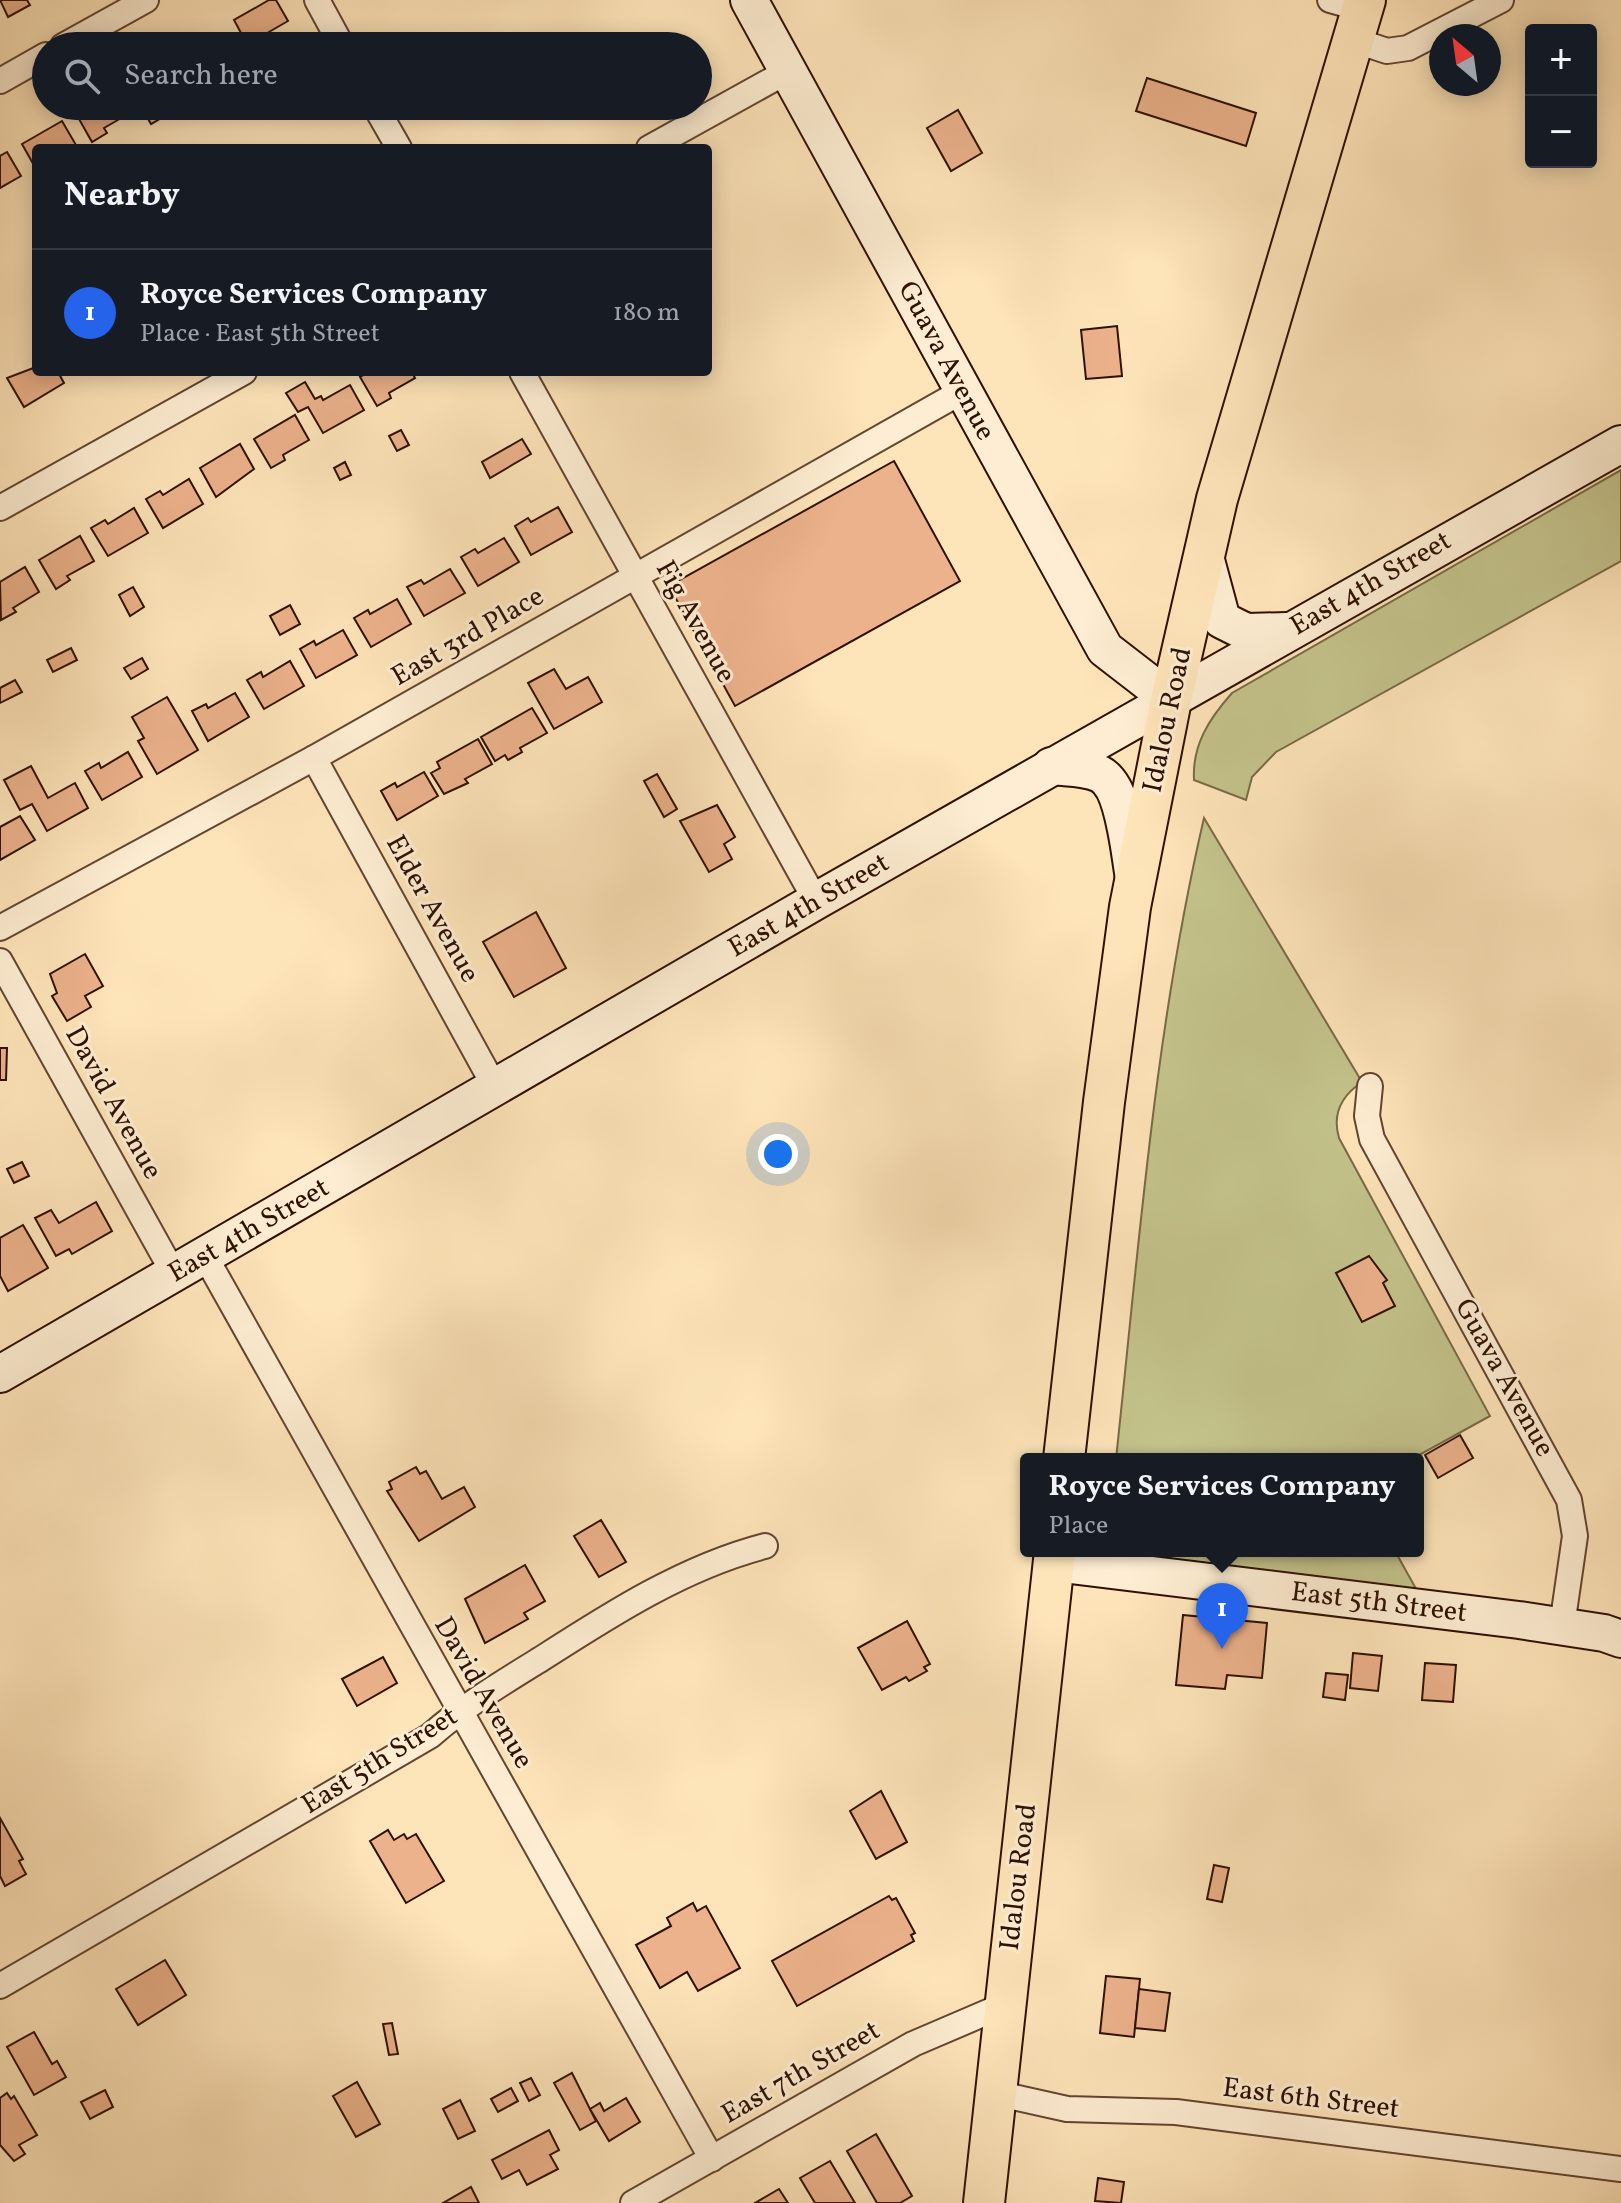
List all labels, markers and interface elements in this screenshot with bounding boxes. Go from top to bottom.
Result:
north arrow [1429,24,1501,96]
map controls [1525,24,1597,168]
button: + [1525,24,1597,96]
search box [32,32,712,120]
icon: search [60,54,104,98]
text: Search here [124,55,278,97]
button: − [1525,96,1597,168]
text: Nearby [64,173,180,220]
text: Royce Services Company [140,274,487,316]
street label: Guava Avenue [888,274,1004,448]
text: 1 [85,295,95,331]
text: 180 m [613,295,680,331]
text: Place · East 5th Street [140,316,380,352]
street label: East 4th Street [1283,522,1459,646]
street label: Fig Avenue [645,554,745,690]
street label: East 3rd Place [385,578,551,696]
street label: Idalou Road [1134,644,1202,796]
street label: Elder Avenue [375,828,489,990]
street label: East 4th Street [721,844,897,968]
street label: David Avenue [55,1019,171,1187]
your location [758,1134,798,1174]
street label: East 4th Street [161,1169,337,1293]
street label: Guava Avenue [1444,1292,1564,1464]
popup [1020,1453,1424,1557]
text: Royce Services Company [1048,1466,1396,1508]
text: Place [1048,1508,1108,1544]
street label: East 5th Street [1289,1573,1469,1633]
pin: 1 [1196,1583,1248,1649]
street label: David Avenue [424,1610,542,1776]
street label: East 5th Street [295,1698,465,1824]
street label: Idalou Road [991,1801,1047,1953]
street label: East 7th Street [714,2012,888,2134]
street label: East 6th Street [1220,2069,1402,2129]

